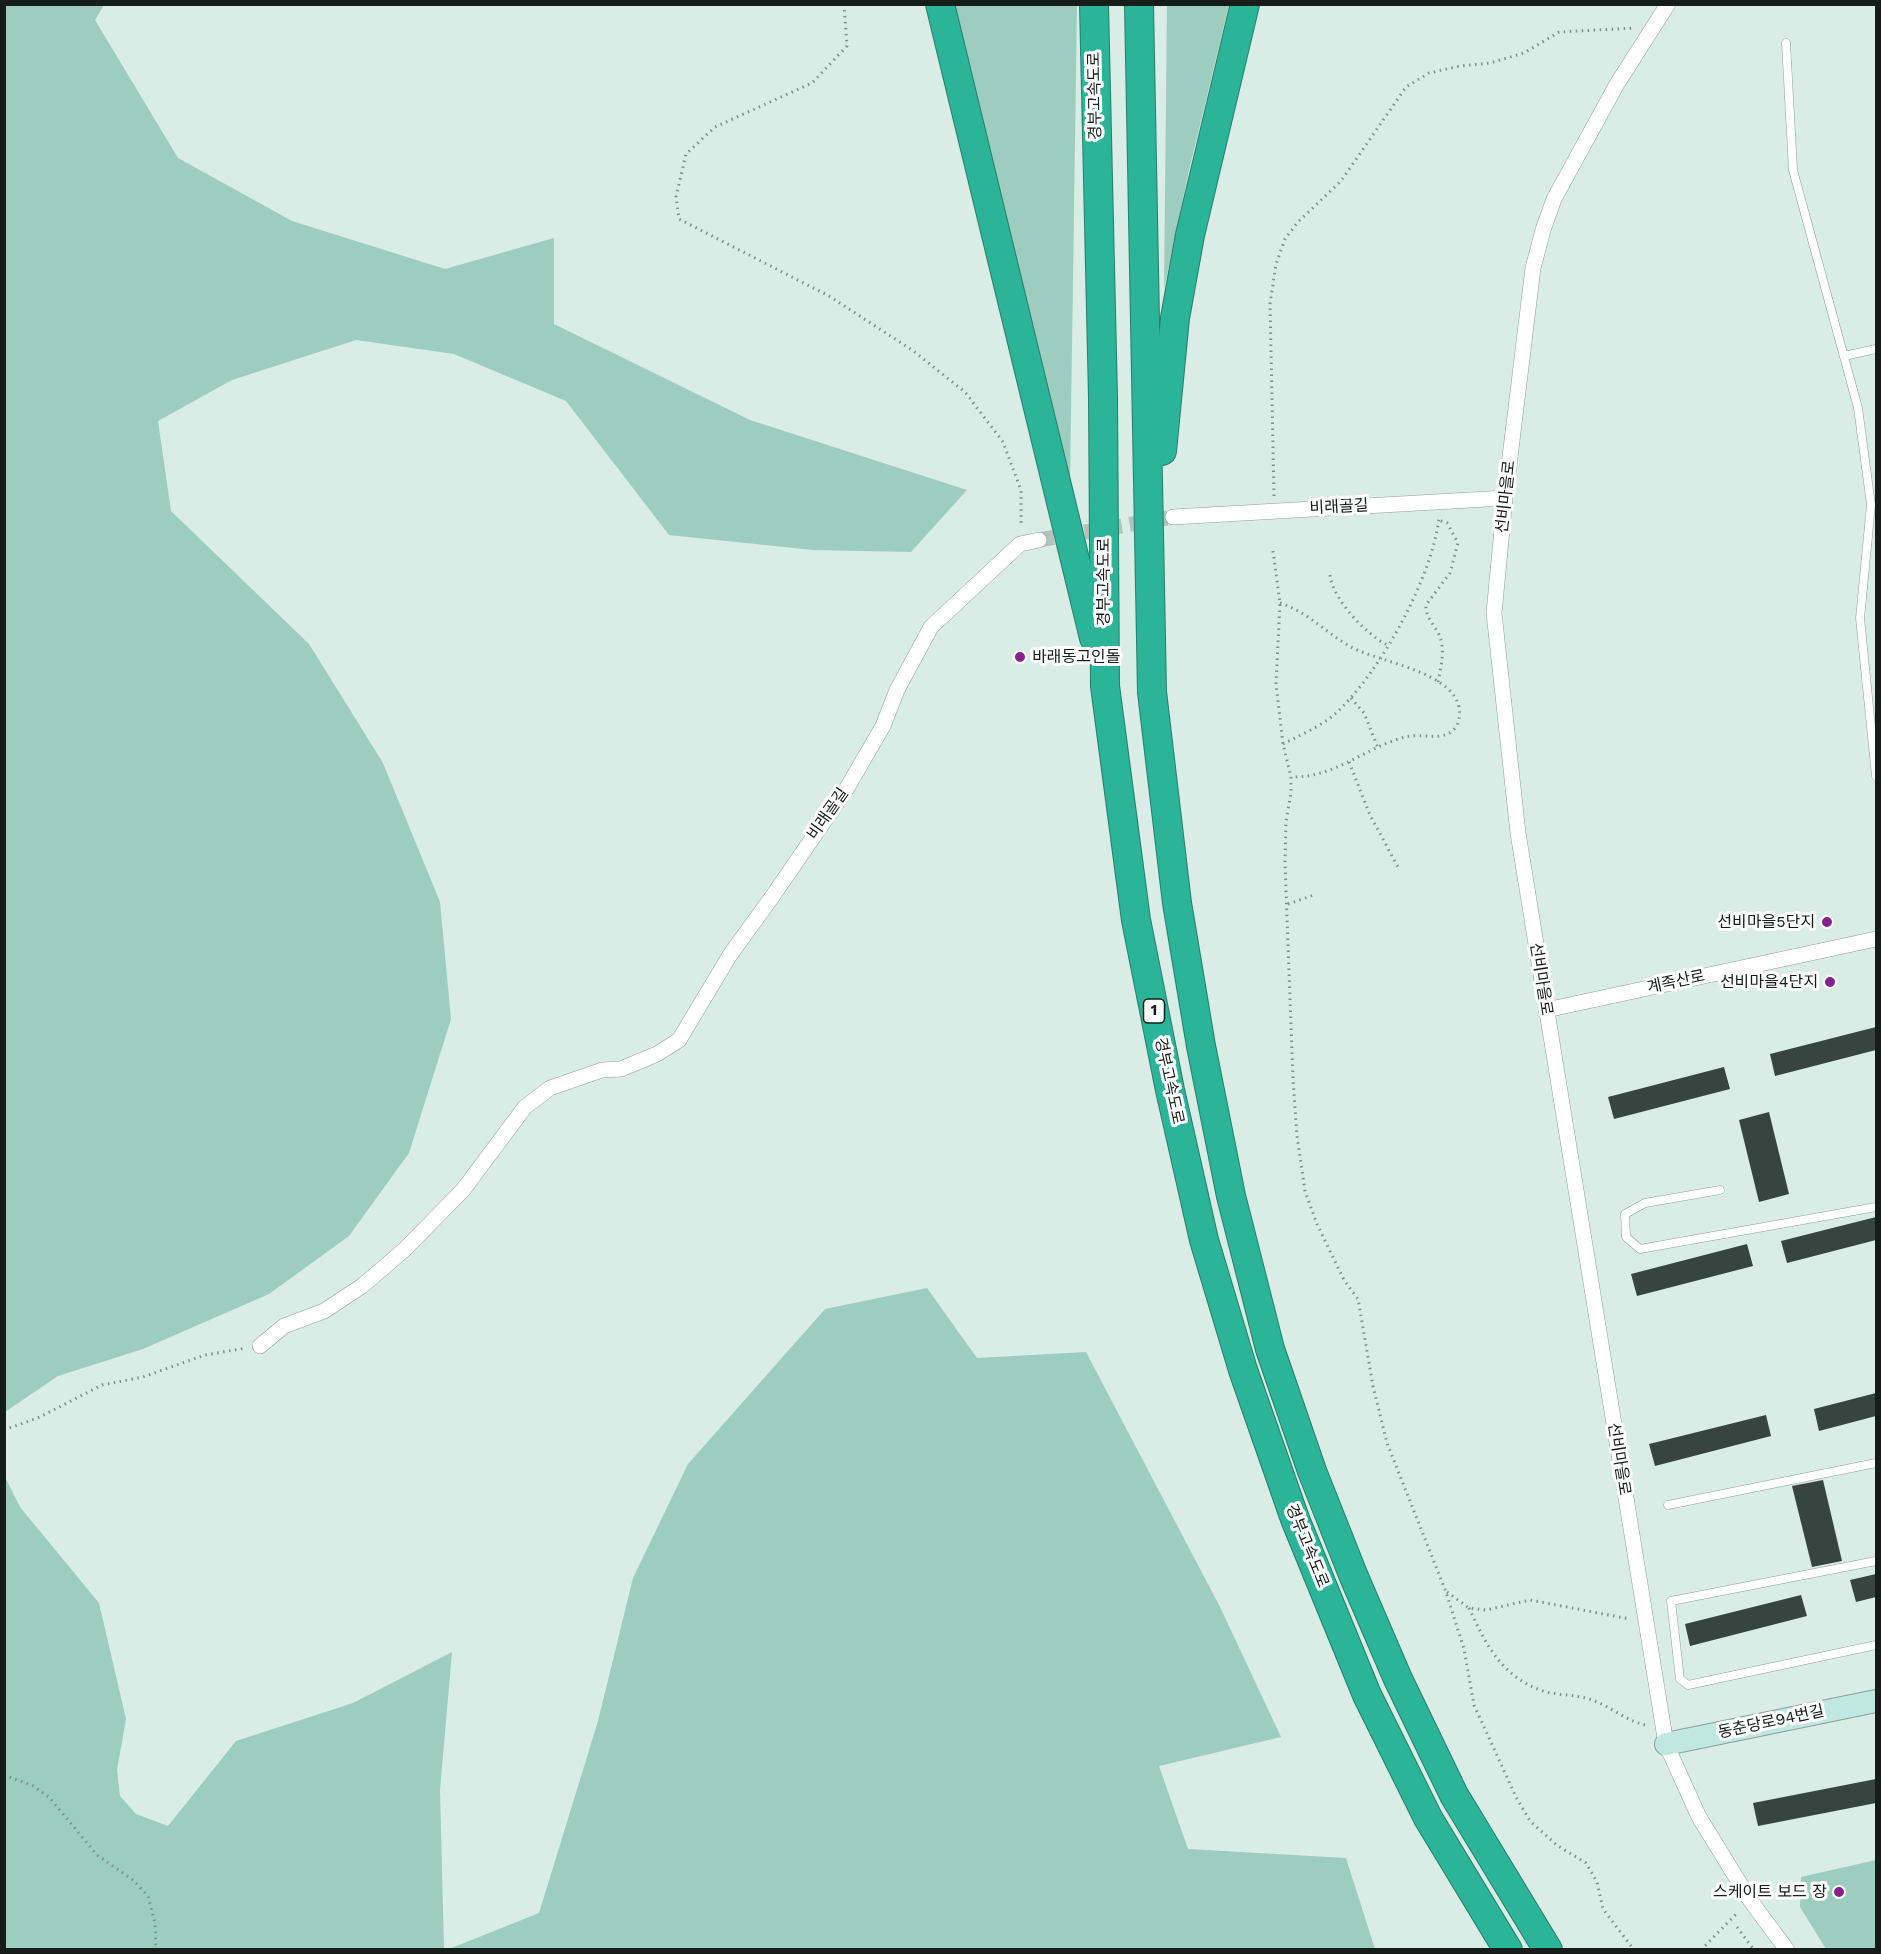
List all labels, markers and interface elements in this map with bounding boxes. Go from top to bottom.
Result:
street label: 경부고속도로 [1085,52,1105,140]
street label: 선비마을로 [1493,459,1519,535]
street label: 비래골길 [1309,496,1369,518]
street label: 경부고속도로 [1094,538,1114,626]
place label: 바래동고인돌 [1032,647,1120,667]
marker: 바래동고인돌 [1013,650,1027,664]
street label: 비래골길 [803,784,853,844]
place label: 선비마을5단지 [1717,912,1815,932]
marker: 선비마을5단지 [1820,915,1834,929]
street label: 선비마을로 [1526,941,1556,1017]
street label: 계족산로 [1645,966,1707,998]
place label: 선비마을4단지 [1720,972,1818,992]
marker: 선비마을4단지 [1823,975,1837,989]
road number: 1 [1144,999,1164,1023]
street label: 경부고속도로 [1150,1036,1188,1126]
street label: 선비마을로 [1604,1421,1634,1497]
street label: 경부고속도로 [1282,1501,1332,1591]
street label: 동춘당로94번길 [1716,1701,1826,1743]
place label: 스케이트 보드 장 [1713,1882,1827,1902]
marker: 스케이트 보드 장 [1832,1885,1846,1899]

